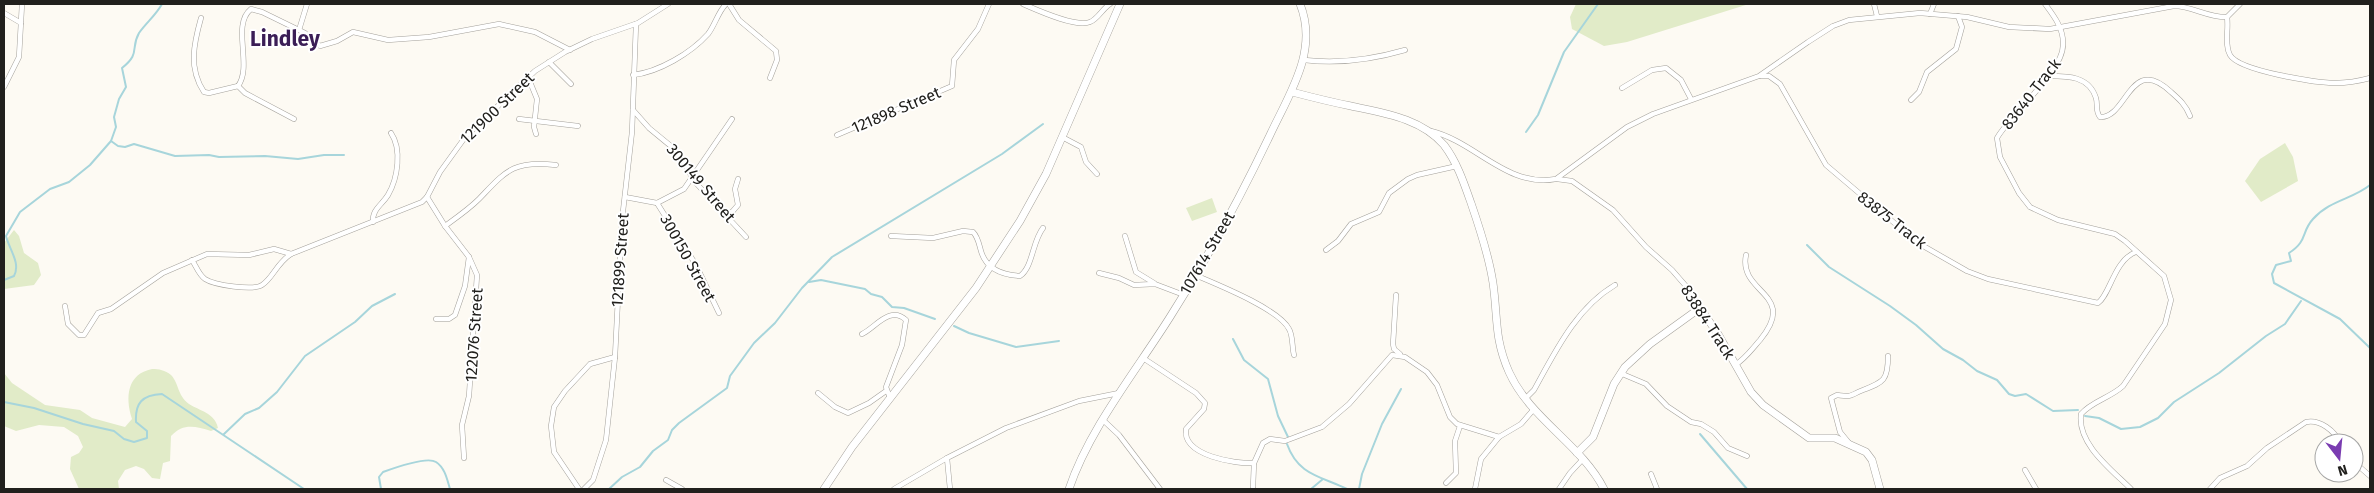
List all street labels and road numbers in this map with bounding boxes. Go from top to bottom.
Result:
street label: 83640 Track [1997,54,2065,133]
street label: 121900 Street [456,68,538,148]
street label: 121898 Street [849,83,944,137]
street label: 300149 Street [663,140,739,226]
street label: 83875 Track [1854,187,1931,253]
street label: 107614 Street [1175,208,1239,298]
street label: 300150 Street [656,211,720,305]
street label: 121899 Street [607,212,633,308]
street label: 83884 Track [1677,281,1740,364]
street label: 122076 Street [461,287,487,383]

